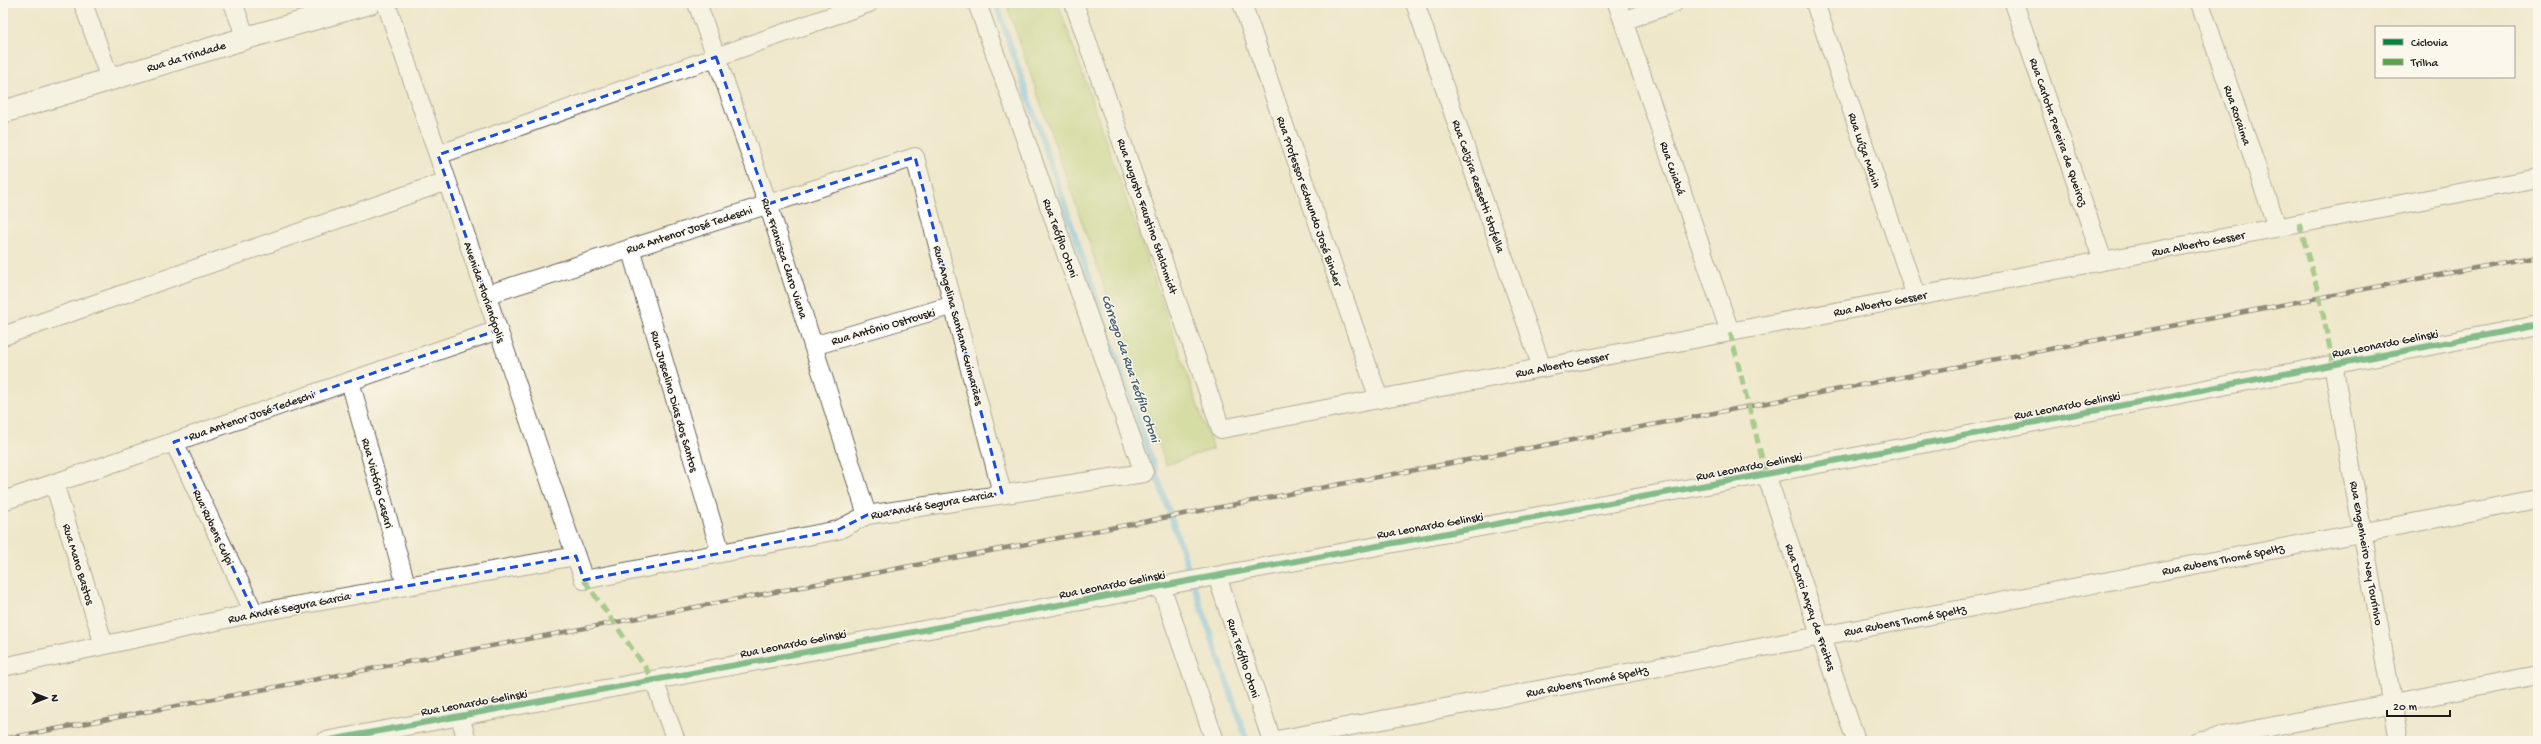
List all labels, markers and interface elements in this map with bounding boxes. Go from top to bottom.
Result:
legend [2375,26,2515,78]
text: Ciclovia [2411,37,2448,51]
street label: Rua da Trindade [145,39,229,77]
street label: Rua Carlota Pereira de Queiroz [2025,57,2089,209]
text: Trilha [2410,57,2439,71]
street label: Rua Roraima [2219,84,2253,148]
street label: Rua Luíza Mahin [1844,111,1883,190]
street label: Rua Professor Edmundo José Binder [1272,115,1344,290]
street label: Rua Celzira Ressetti Stofella [1448,118,1507,255]
street label: Rua Augusto Faustino Stalchmidt [1113,137,1180,297]
street label: Rua Cuiabá [1655,140,1687,198]
street label: Rua Francisca Claro Viana [757,196,809,321]
street label: Rua Teófilo Otoni [1038,197,1080,280]
street label: Rua Antenor José Tedeschi [625,204,755,258]
street label: Rua Alberto Gesser [2150,229,2248,261]
street label: Avenida Florianópolis [459,240,507,345]
street label: Rua Angelina Santana Guimarães [929,244,985,408]
street label: Rua Alberto Gesser [1832,289,1930,321]
water label: Córrego da Rua Teófilo Otoni [1097,293,1163,447]
street label: Rua Antônio Ostrovski [830,306,937,349]
street label: Rua Leonardo Gelinski [2331,328,2440,362]
street label: Rua Juscelino Dias dos Santos [646,329,700,474]
street label: Rua Alberto Gesser [1514,350,1612,382]
street label: Rua Antenor José Tedeschi [187,389,317,445]
street label: Rua Leonardo Gelinski [2013,390,2122,424]
street label: Rua Victório Casari [357,437,395,531]
street label: Rua Leonardo Gelinski [1695,451,1804,485]
street label: Rua Engenheiro Ney Tourinho [2345,480,2385,627]
street label: Rua Rubens Culpi [188,488,236,568]
street label: Rua André Segura Garcia [870,488,995,524]
street label: Rua Leonardo Gelinski [1376,511,1485,543]
street label: Rua Mano Bastos [58,522,96,607]
street label: Rua Darci Ançay de Freitas [1781,542,1838,673]
street label: Rua Rubens Thomé Speltz [2161,542,2286,580]
street label: Rua Leonardo Gelinski [1058,569,1167,603]
street label: Rua André Segura Garcia [227,590,352,628]
street label: Rua Rubens Thomé Speltz [1843,603,1968,641]
street label: Rua Teófilo Otoni [1223,617,1262,701]
street label: Rua Leonardo Gelinski [739,628,848,662]
street label: Rua Rubens Thomé Speltz [1525,664,1650,702]
north arrow [26,678,66,718]
street label: Rua Leonardo Gelinski [420,688,529,720]
scale bar [2387,692,2450,718]
text: N [48,694,60,702]
text: 20 m [2393,701,2418,715]

